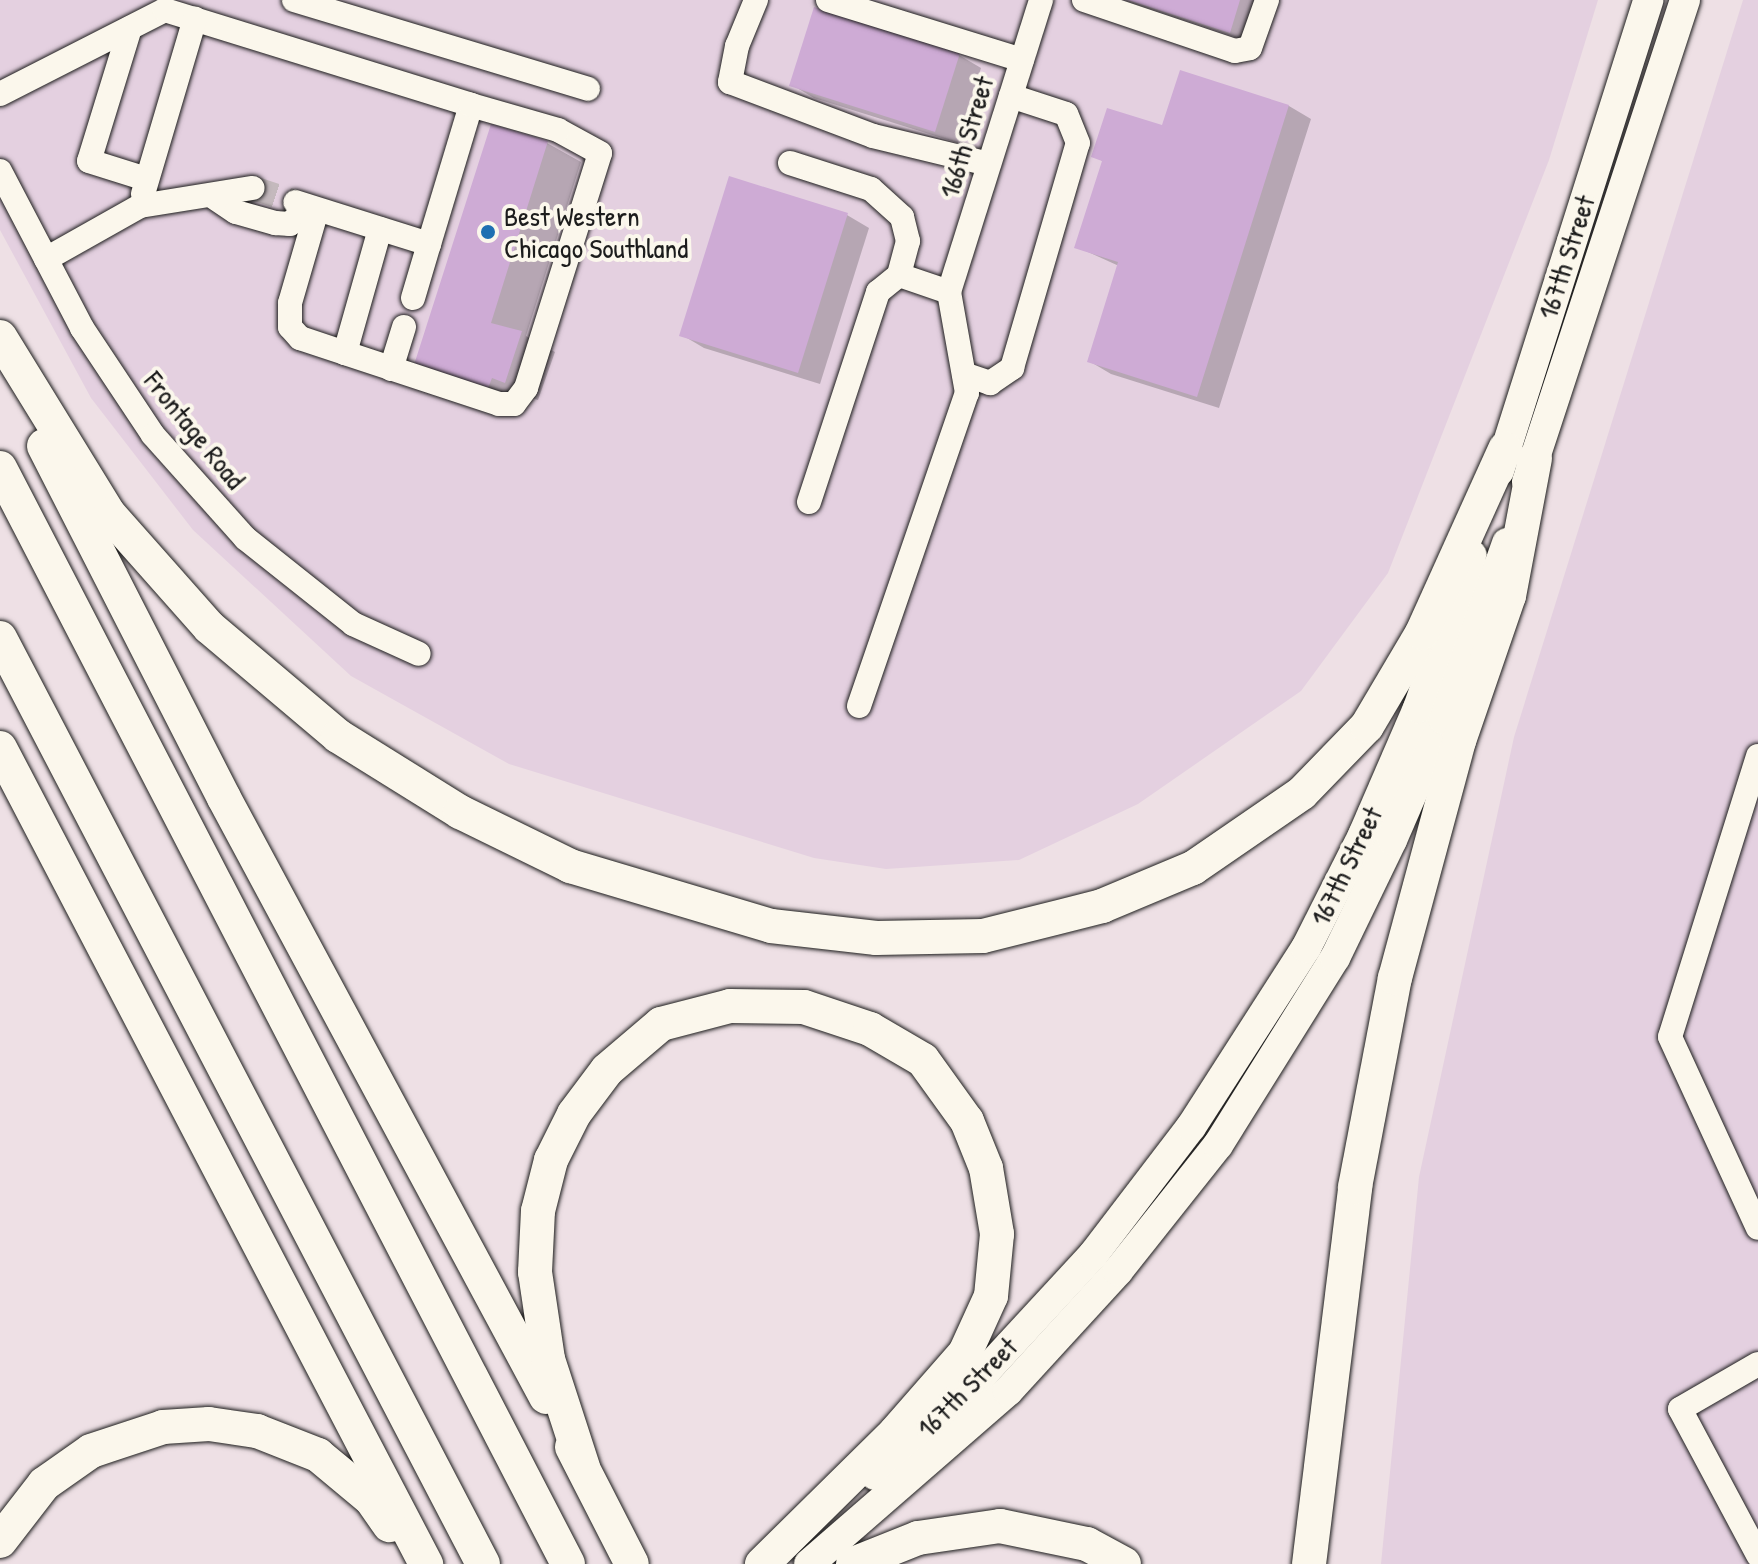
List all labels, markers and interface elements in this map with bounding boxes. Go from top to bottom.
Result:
street label: 166th Street [932,72,1000,202]
street label: 167th Street [1530,191,1602,323]
place label: Best Western Chicago Southland [504,199,688,265]
marker: Best Western Chicago Southland [479,223,497,241]
street label: Frontage Road [137,364,253,496]
street label: 167th Street [1303,801,1389,931]
street label: 167th Street [910,1330,1024,1444]

